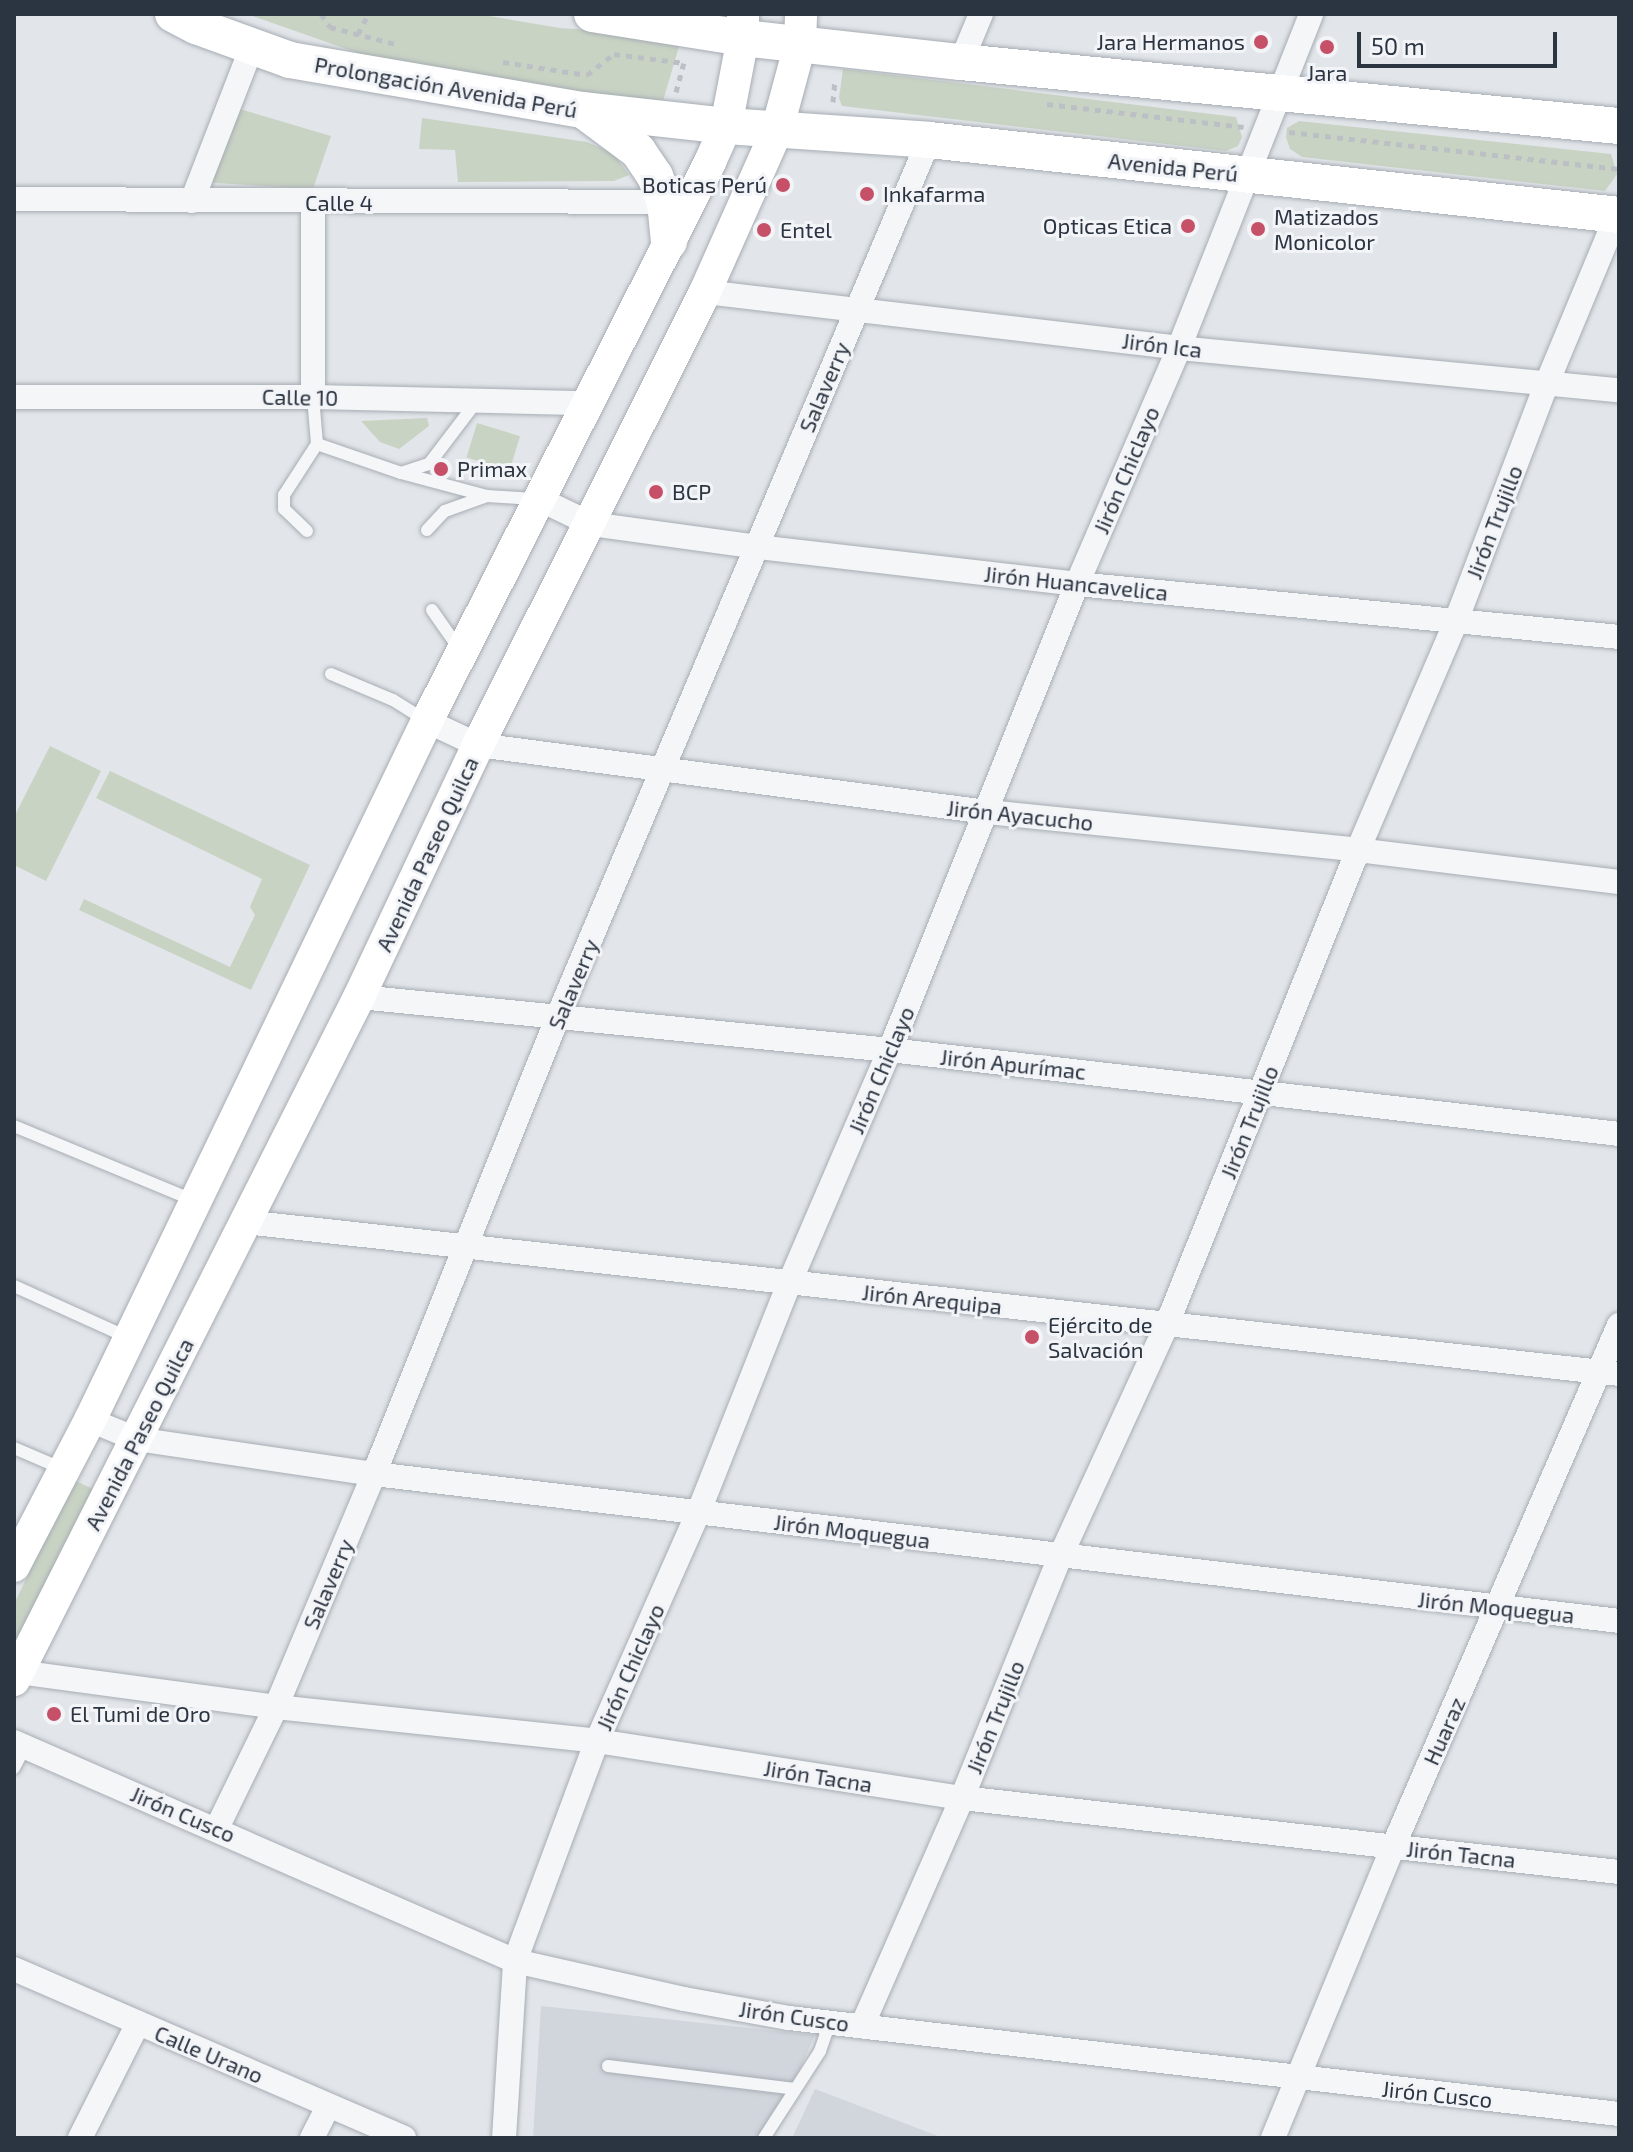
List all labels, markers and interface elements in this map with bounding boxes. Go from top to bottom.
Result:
scale bar [1361,16,1561,66]
place label: Jara Hermanos [1097,29,1245,55]
text: 50 m [1371,31,1425,60]
marker: Jara Hermanos [1252,33,1270,51]
marker: Jara [1318,38,1336,56]
street label: Prolongación Avenida Perú [312,51,580,123]
place label: Jara [1307,60,1347,86]
street label: Avenida Perú [1107,147,1239,187]
place label: Boticas Perú [642,172,767,198]
marker: Boticas Perú [774,176,792,194]
place label: Inkafarma [883,181,985,207]
marker: Inkafarma [858,185,876,203]
street label: Calle 4 [305,190,373,216]
place label: Matizados Monicolor [1274,203,1379,254]
place label: Opticas Etica [1043,213,1172,239]
place label: Entel [780,217,832,243]
marker: Opticas Etica [1179,217,1197,235]
marker: Matizados Monicolor [1249,220,1267,238]
marker: Entel [755,221,773,239]
street label: Jirón Ica [1121,327,1203,363]
street label: Salaverry [793,338,855,436]
street label: Calle 10 [262,383,338,411]
street label: Jirón Chiclayo [1087,402,1165,538]
place label: Primax [457,456,527,482]
marker: Primax [432,460,450,478]
street label: Jirón Trujillo [1460,461,1528,583]
place label: BCP [672,479,711,505]
marker: BCP [647,483,665,501]
street label: Jirón Huancavelica [983,560,1169,606]
street label: Avenida Paseo Quilca [370,752,484,956]
street label: Jirón Ayacucho [945,794,1095,836]
street label: Salaverry [542,935,604,1033]
street label: Jirón Chiclayo [842,1002,920,1138]
street label: Jirón Apurímac [938,1043,1088,1085]
street label: Jirón Trujillo [1214,1061,1284,1183]
street label: Jirón Arequipa [860,1278,1004,1320]
place label: Ejército de Salvación [1048,1311,1153,1362]
marker: Ejército de Salvación [1023,1328,1041,1346]
street label: Avenida Paseo Quilca [79,1334,199,1534]
street label: Jirón Moquegua [772,1508,932,1554]
street label: Salaverry [297,1535,359,1633]
street label: Jirón Moquegua [1416,1586,1576,1628]
street label: Jirón Chiclayo [590,1600,670,1734]
street label: Jirón Trujillo [960,1656,1030,1778]
street label: Huaraz [1417,1693,1471,1769]
place label: El Tumi de Oro [70,1701,212,1727]
marker: El Tumi de Oro [45,1705,63,1723]
street label: Jirón Tacna [762,1754,874,1798]
street label: Jirón Cusco [127,1780,239,1848]
street label: Jirón Tacna [1405,1835,1517,1873]
street label: Jirón Cusco [737,1995,851,2037]
street label: Calle Urano [151,2019,267,2089]
street label: Jirón Cusco [1380,2075,1494,2113]

